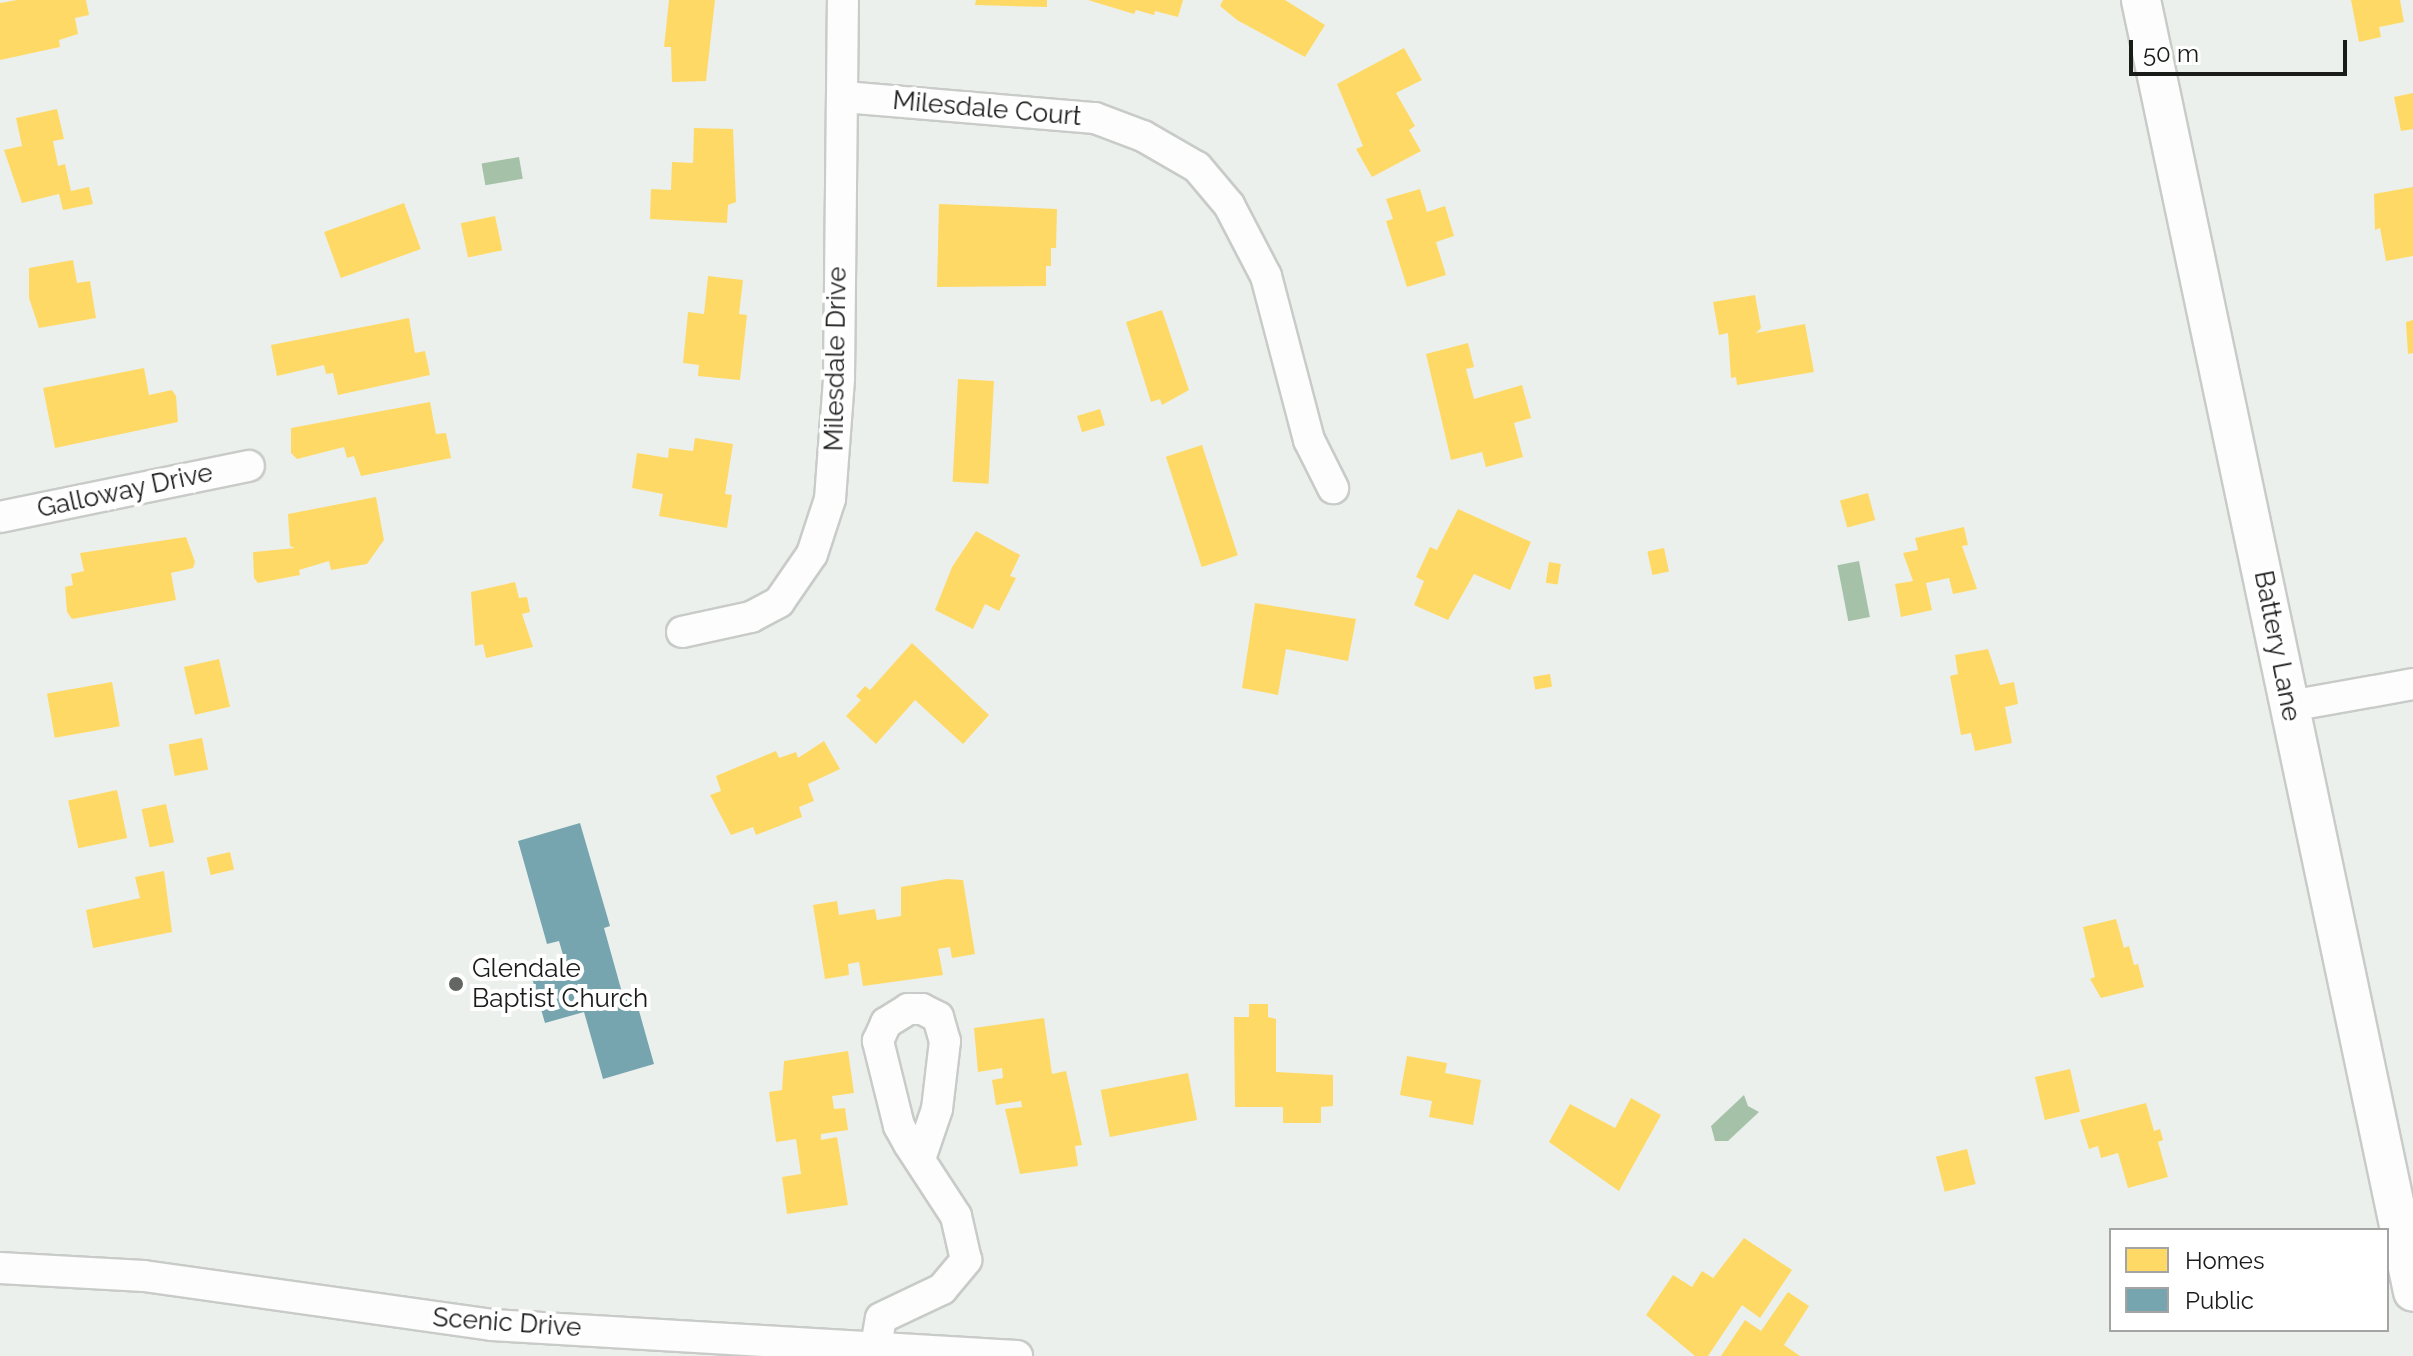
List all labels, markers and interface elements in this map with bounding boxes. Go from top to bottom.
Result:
scale bar [2133,24,2351,74]
text: 50 m [2143,39,2199,68]
street label: Milesdale Court [891,85,1083,133]
street label: Milesdale Drive [819,266,853,452]
street label: Galloway Drive [34,457,216,525]
street label: Battery Lane [2247,568,2307,724]
place label: Glendale Baptist Church [472,953,648,1014]
marker: Glendale Baptist Church [447,975,465,993]
legend [2109,1228,2389,1332]
text: Homes [2185,1246,2265,1275]
text: Public [2185,1286,2254,1315]
street label: Scenic Drive [432,1302,582,1344]

